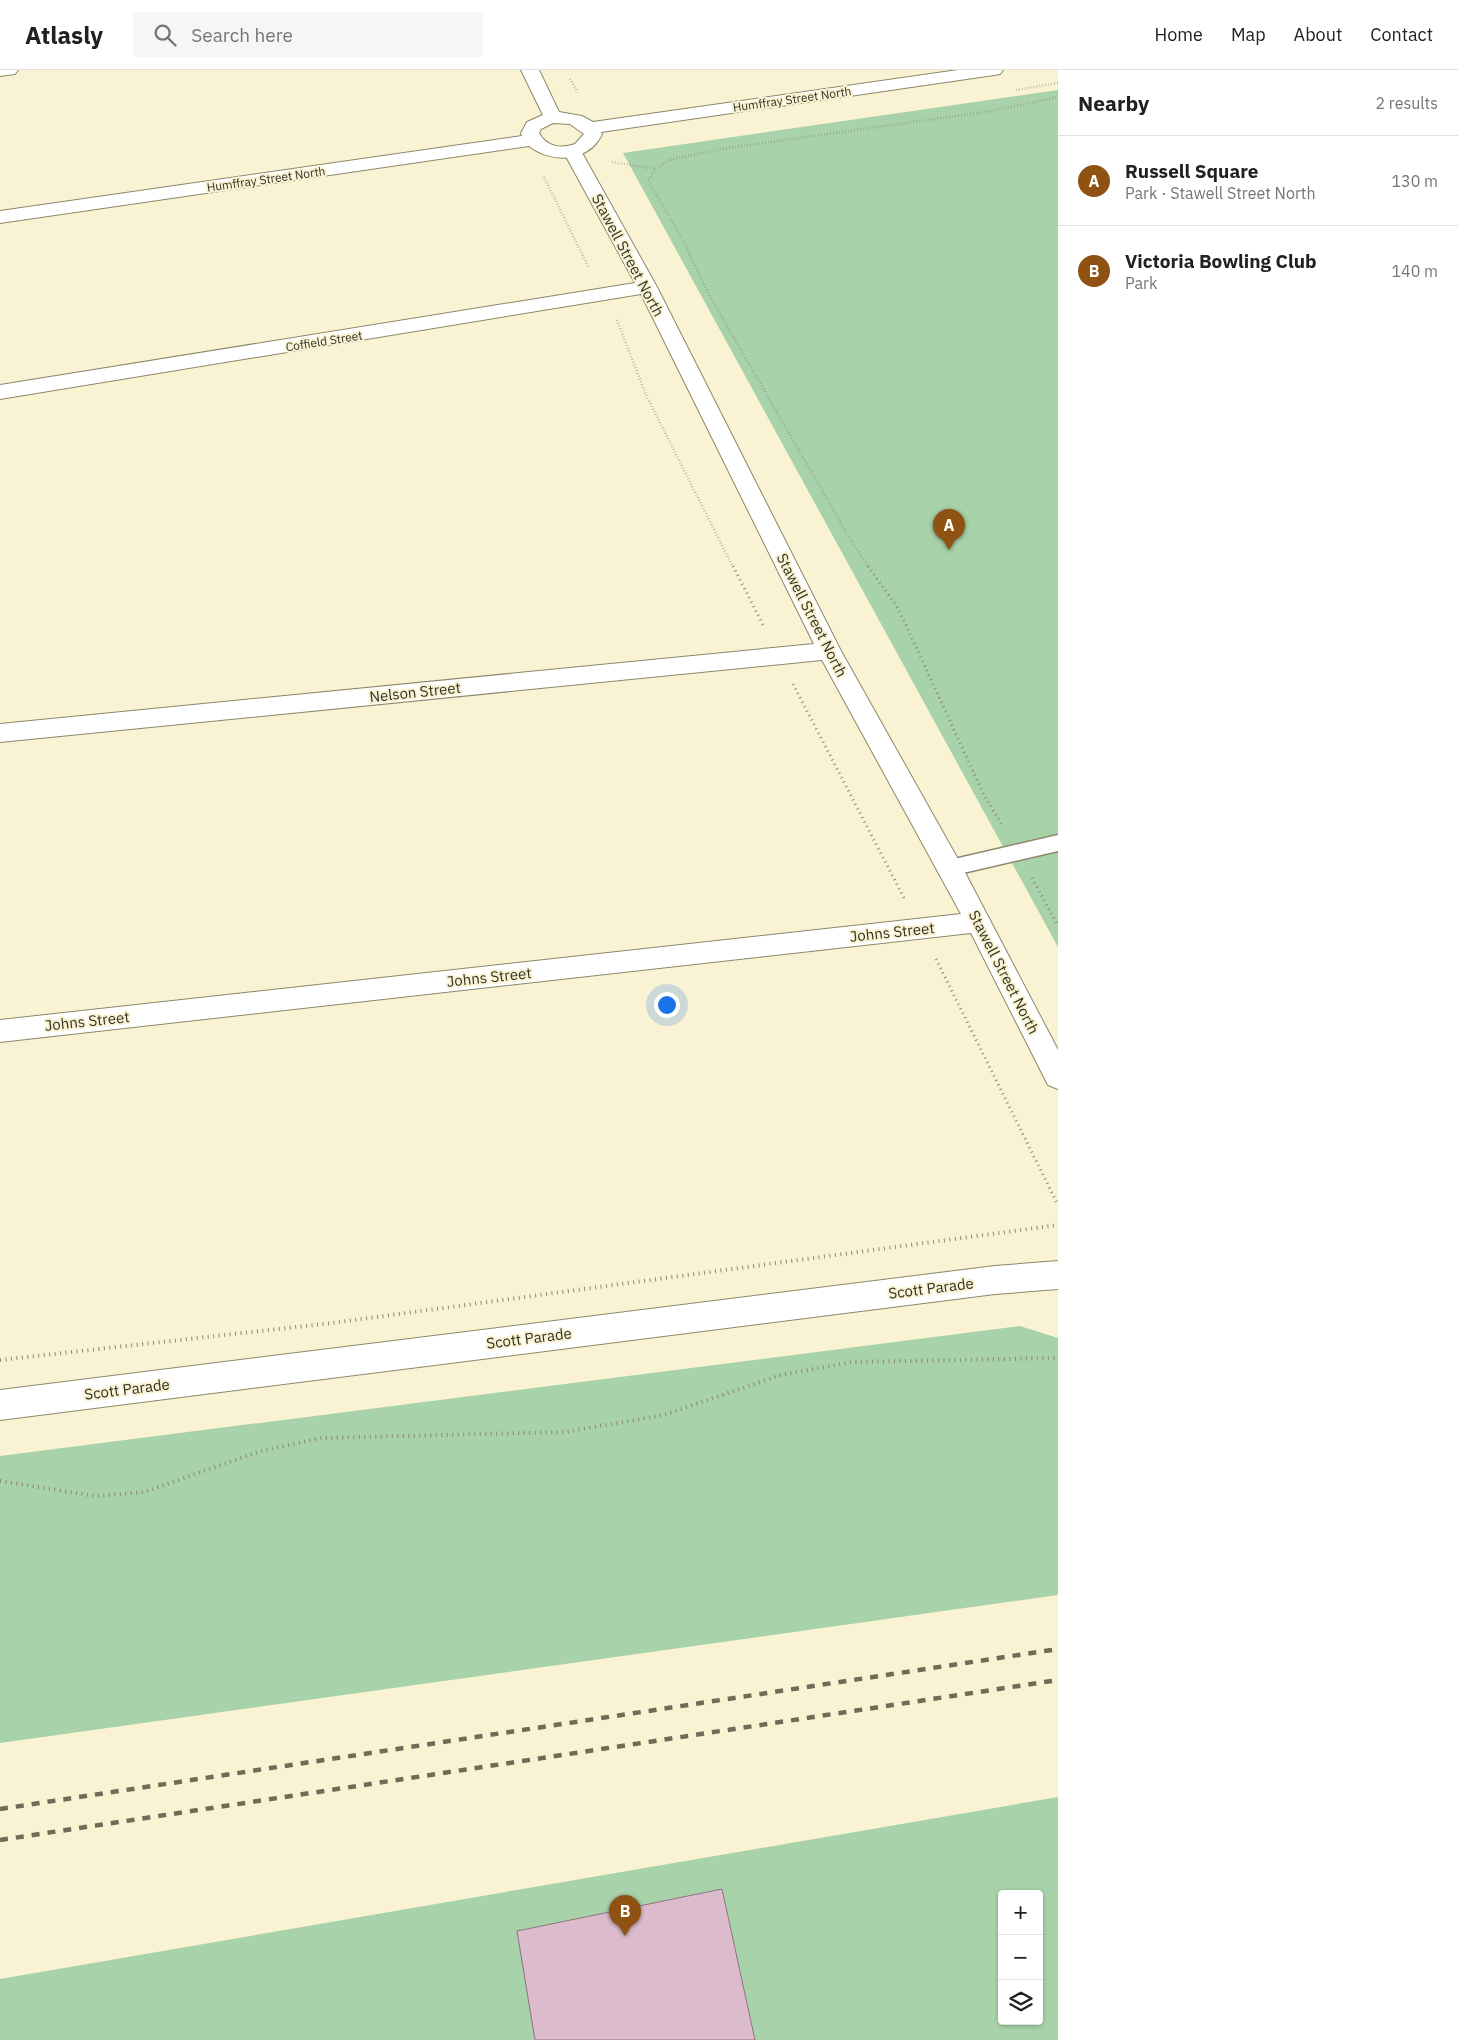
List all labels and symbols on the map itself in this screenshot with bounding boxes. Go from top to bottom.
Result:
street label: Humffray Street North [732,83,852,115]
street label: Humffray Street North [206,163,326,195]
street label: Stawell Street North [588,190,668,320]
street label: Coffield Street [285,328,363,354]
pin: A [933,509,965,550]
street label: Stawell Street North [773,550,851,680]
street label: Nelson Street [368,678,462,706]
street label: Stawell Street North [965,907,1043,1037]
street label: Johns Street [849,918,935,946]
street label: Johns Street [446,963,532,991]
your location [654,992,680,1018]
street label: Johns Street [44,1007,130,1035]
street label: Scott Parade [887,1273,975,1303]
street label: Scott Parade [485,1323,573,1353]
street label: Scott Parade [83,1374,171,1404]
pin: B [609,1895,641,1936]

